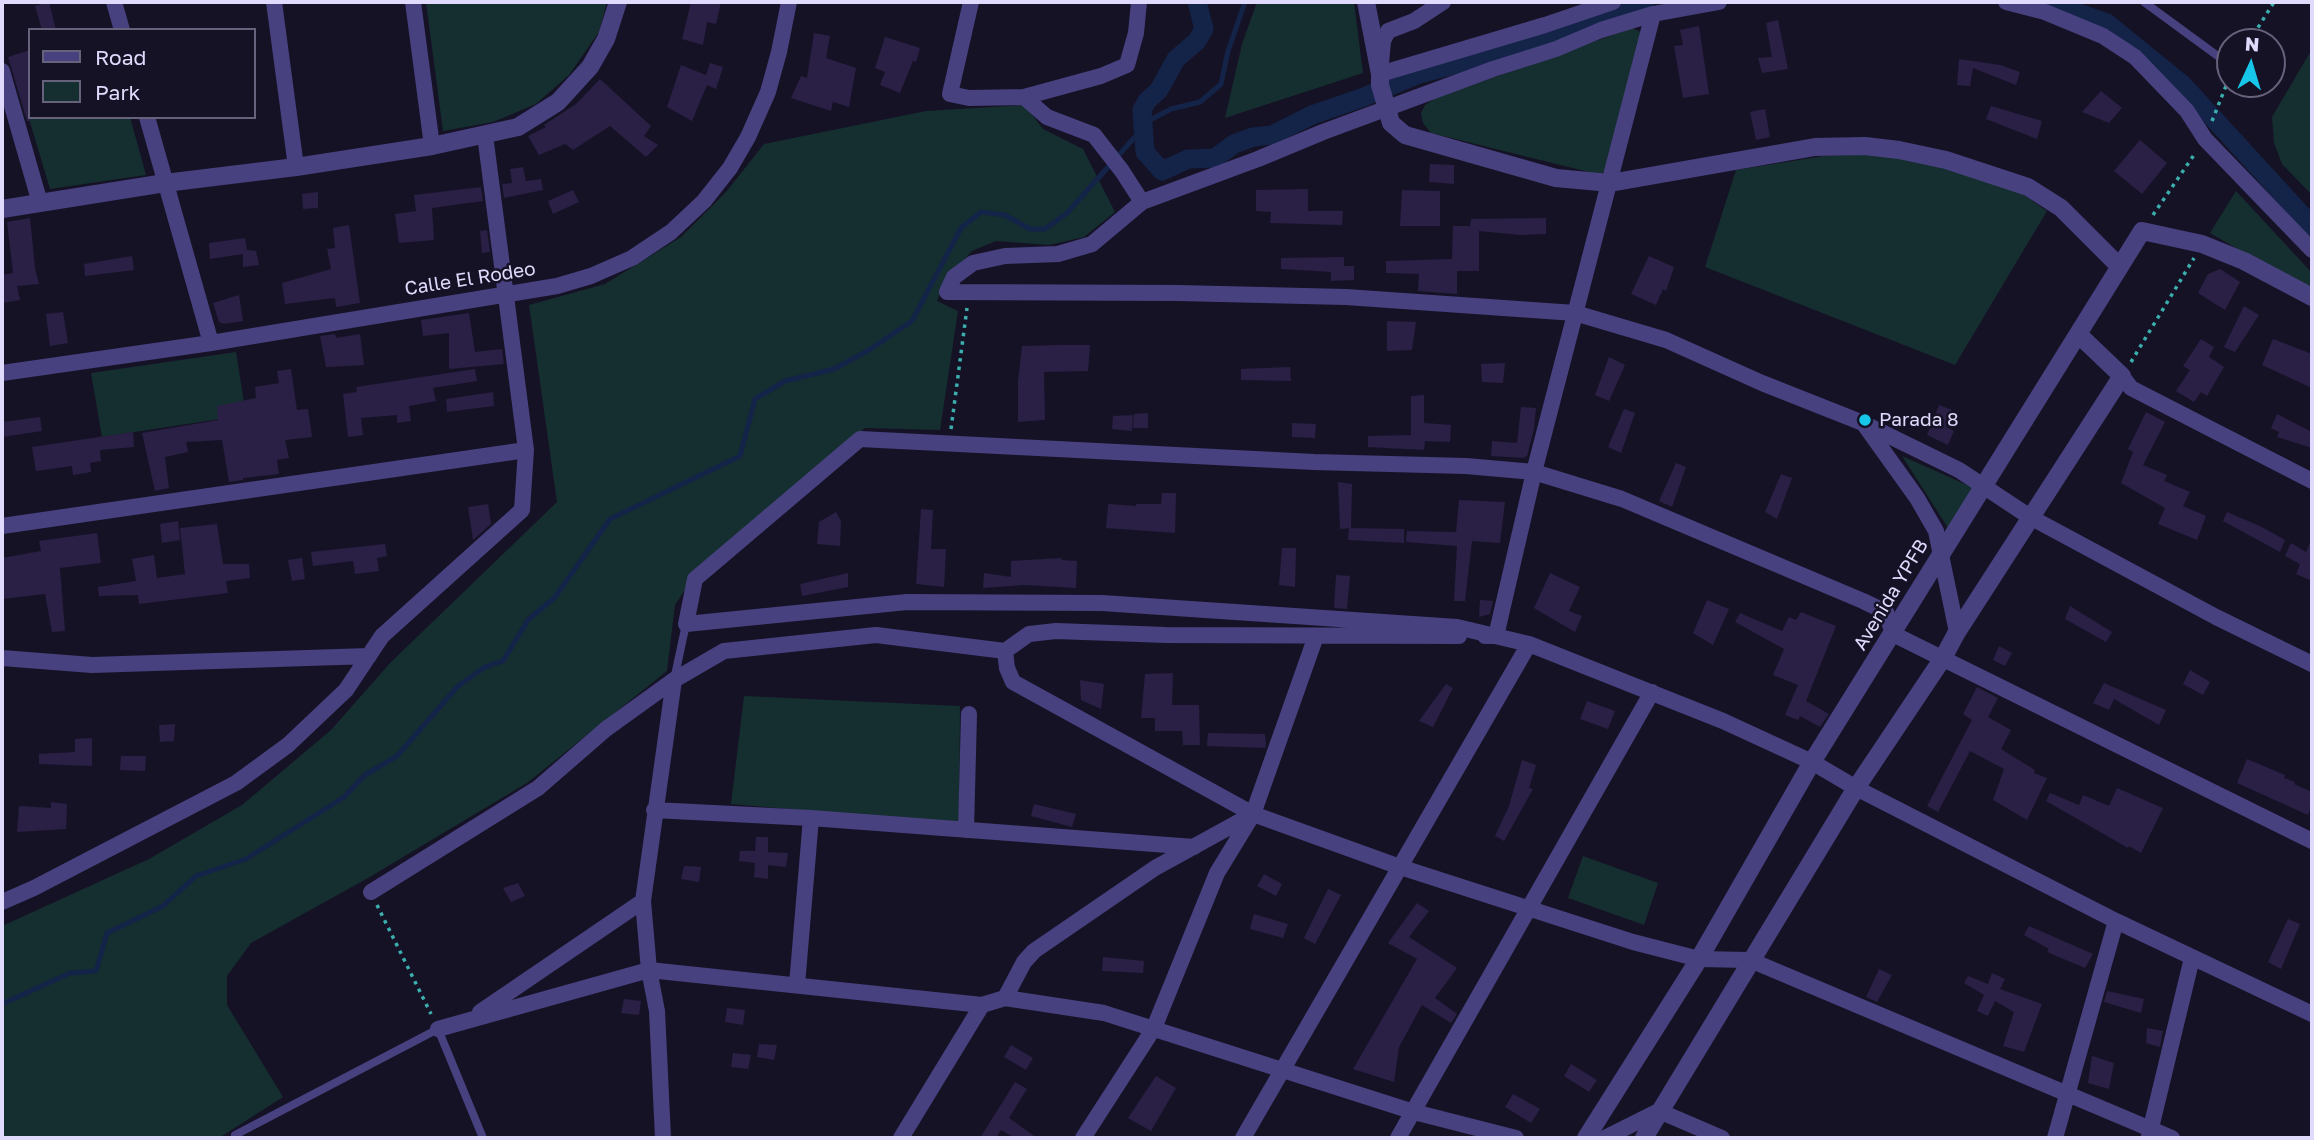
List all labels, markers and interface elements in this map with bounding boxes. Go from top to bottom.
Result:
legend [28,28,256,119]
north arrow [2216,28,2286,98]
text: N [2244,32,2260,56]
text: Road [95,44,146,70]
text: Park [95,79,140,105]
street label: Calle El Rodeo [403,257,537,301]
place label: Parada 8 [1879,409,1959,431]
marker: Parada 8 [1857,412,1873,428]
street label: Avenida YPFB [1849,535,1933,655]

